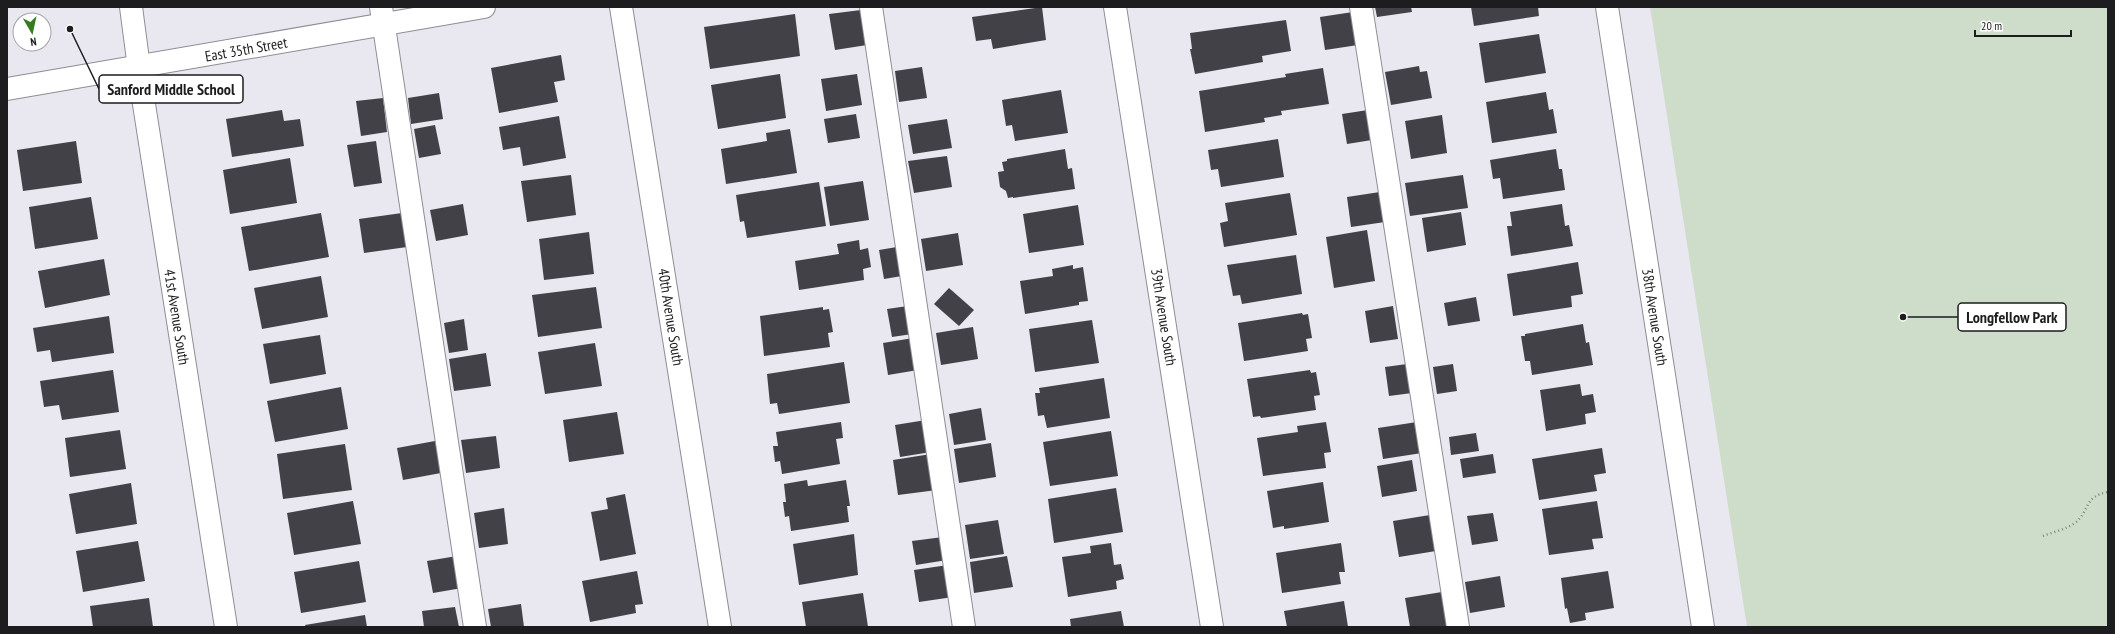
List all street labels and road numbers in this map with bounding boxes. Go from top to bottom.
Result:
street label: East 35th Street [203,32,289,66]
street label: 40th Avenue South [654,267,688,367]
street label: 39th Avenue South [1147,267,1181,367]
street label: 38th Avenue South [1638,267,1672,367]
street label: 41st Avenue South [160,268,194,366]

